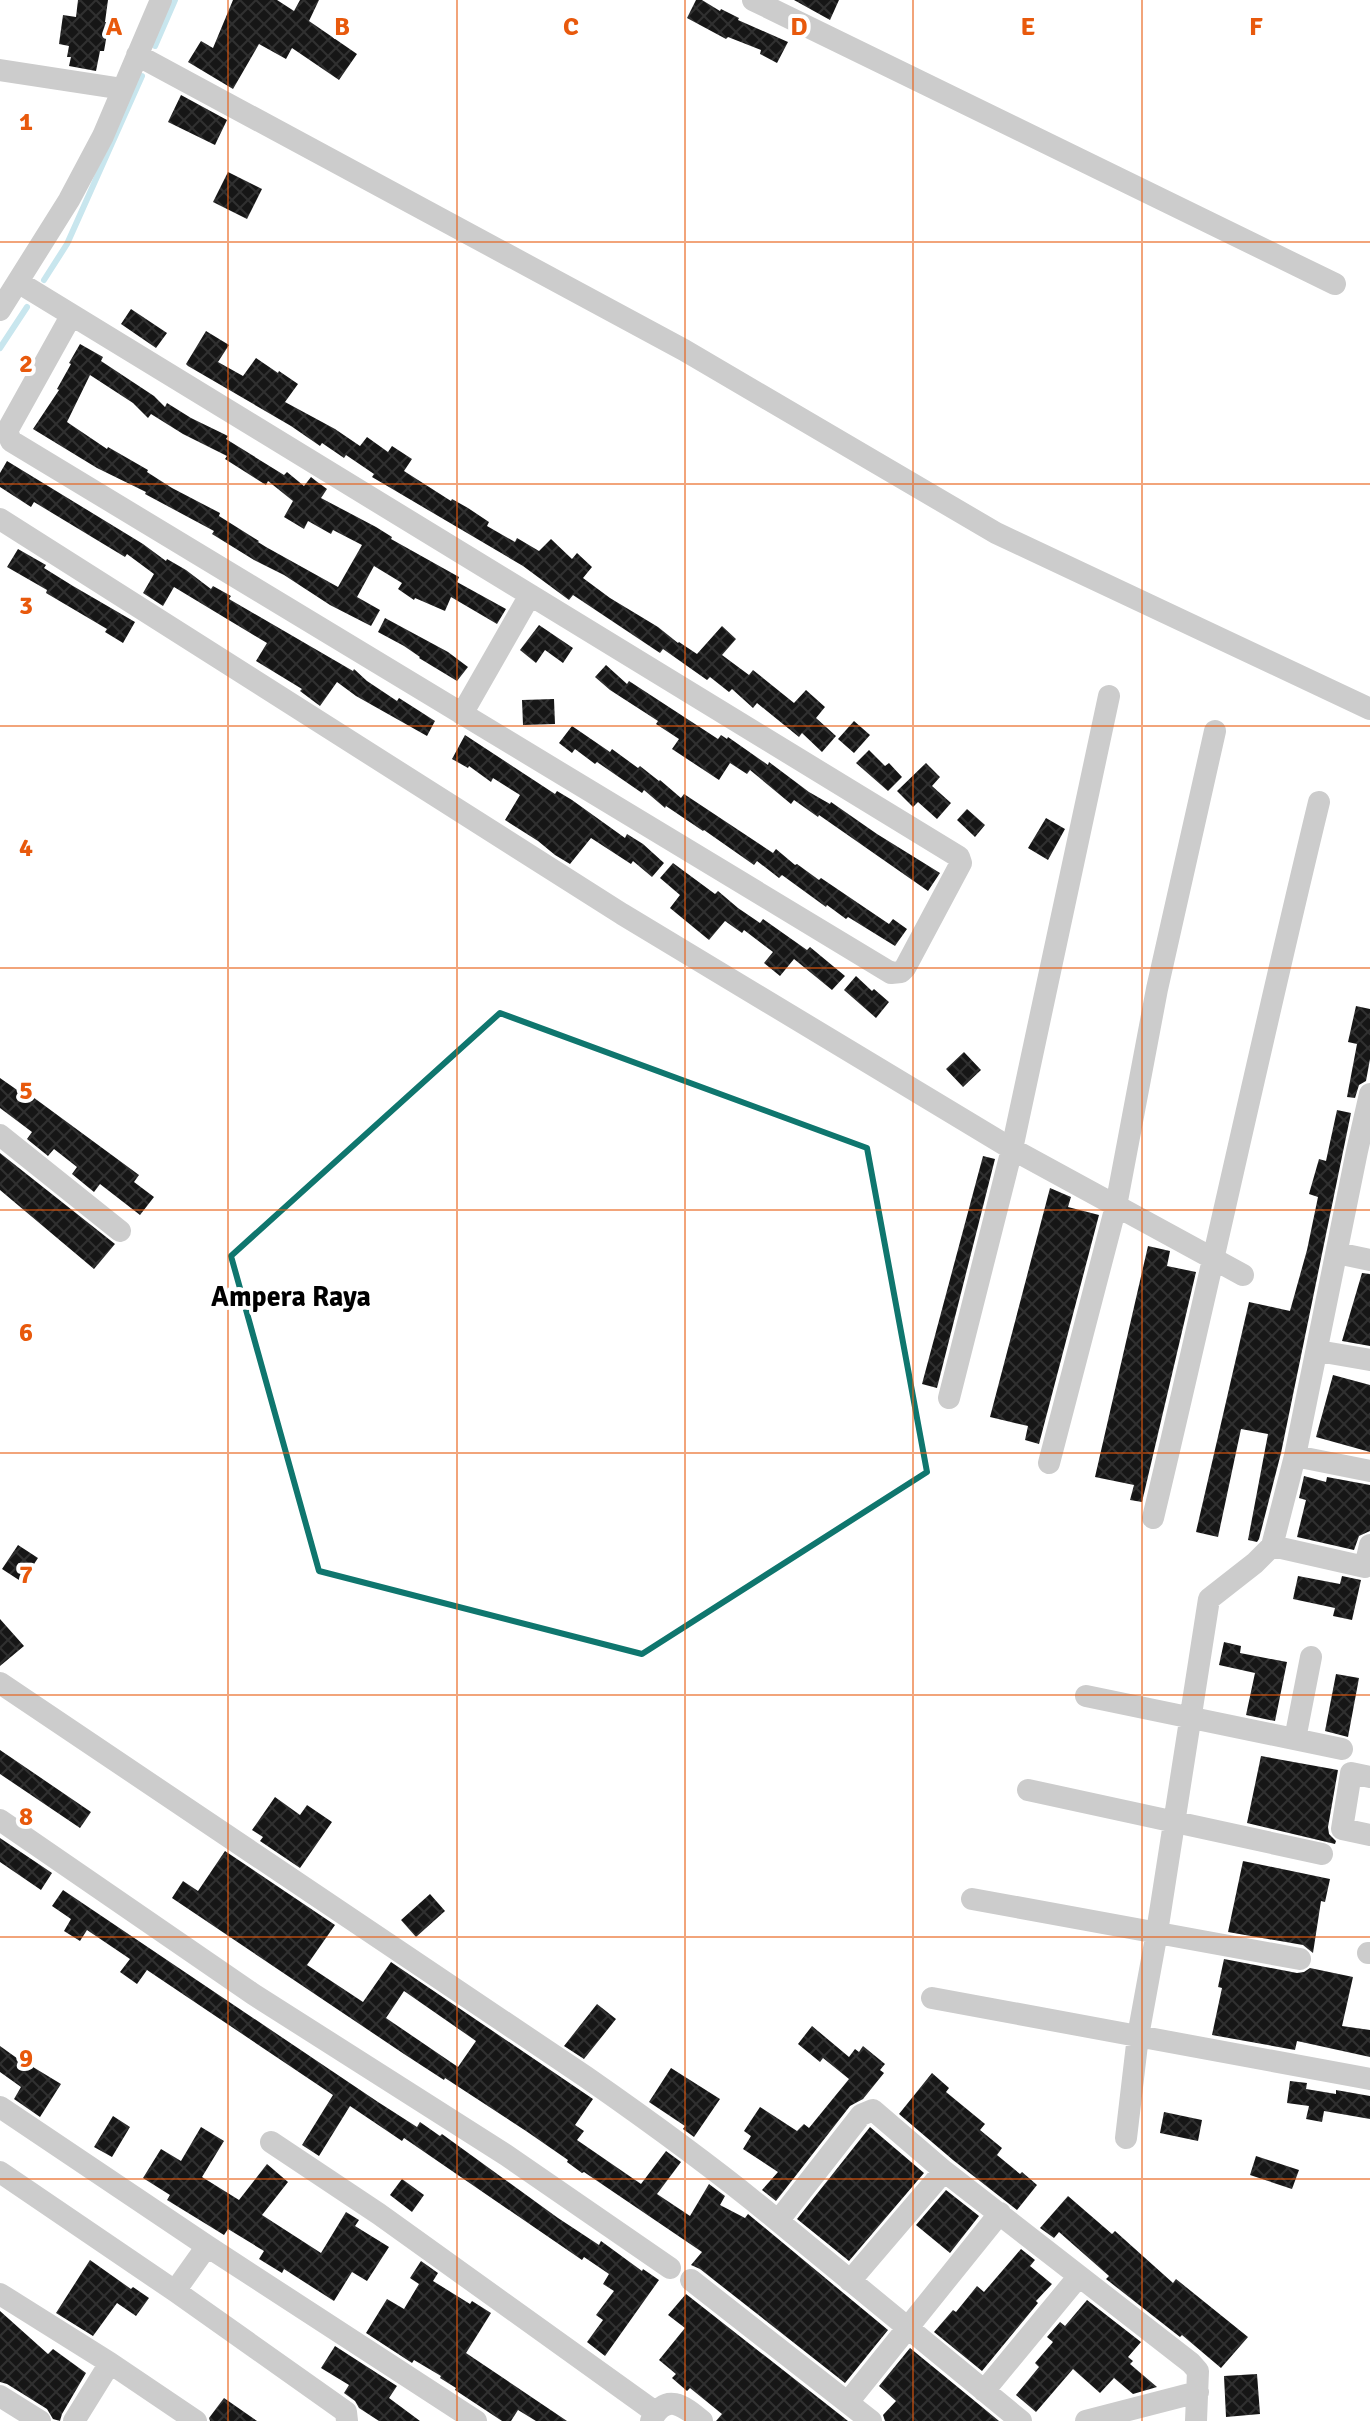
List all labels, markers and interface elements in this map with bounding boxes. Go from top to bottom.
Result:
text: A [106,11,123,43]
text: B [334,11,350,43]
text: C [563,11,579,43]
text: D [790,11,808,43]
text: E [1021,11,1035,43]
text: F [1249,11,1263,43]
text: 1 [19,106,33,138]
text: 2 [19,348,33,380]
text: 3 [19,590,33,622]
text: 4 [19,832,33,864]
text: 5 [19,1075,33,1107]
district label: Ampera Raya [211,1280,371,1314]
text: 6 [19,1317,33,1349]
text: 7 [19,1559,33,1591]
text: 8 [19,1801,33,1833]
text: 9 [19,2043,33,2075]

